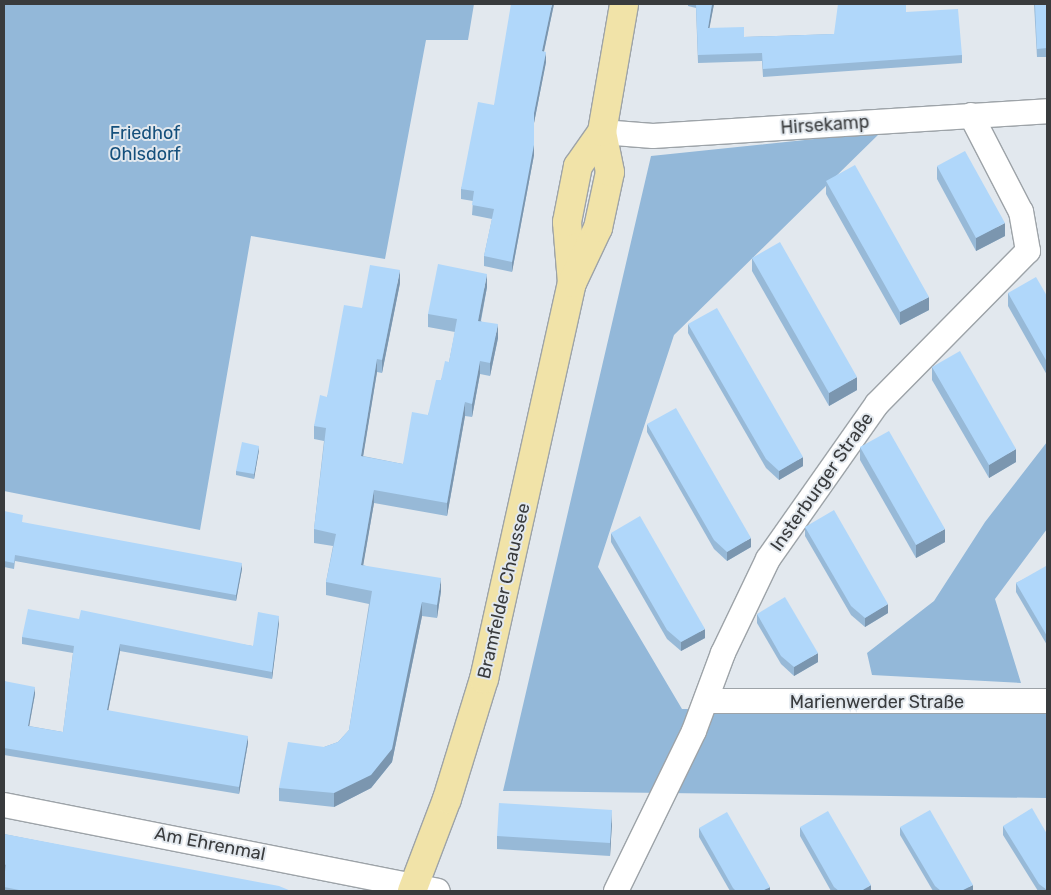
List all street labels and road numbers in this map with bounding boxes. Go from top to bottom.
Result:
street label: Hirsekamp [780,111,870,139]
street label: Insterburger Straße [766,408,878,556]
street label: Bramfelder Chaussee [473,501,535,681]
street label: Marienwerder Straße [790,691,964,713]
street label: Am Ehrenmal [153,823,267,865]

